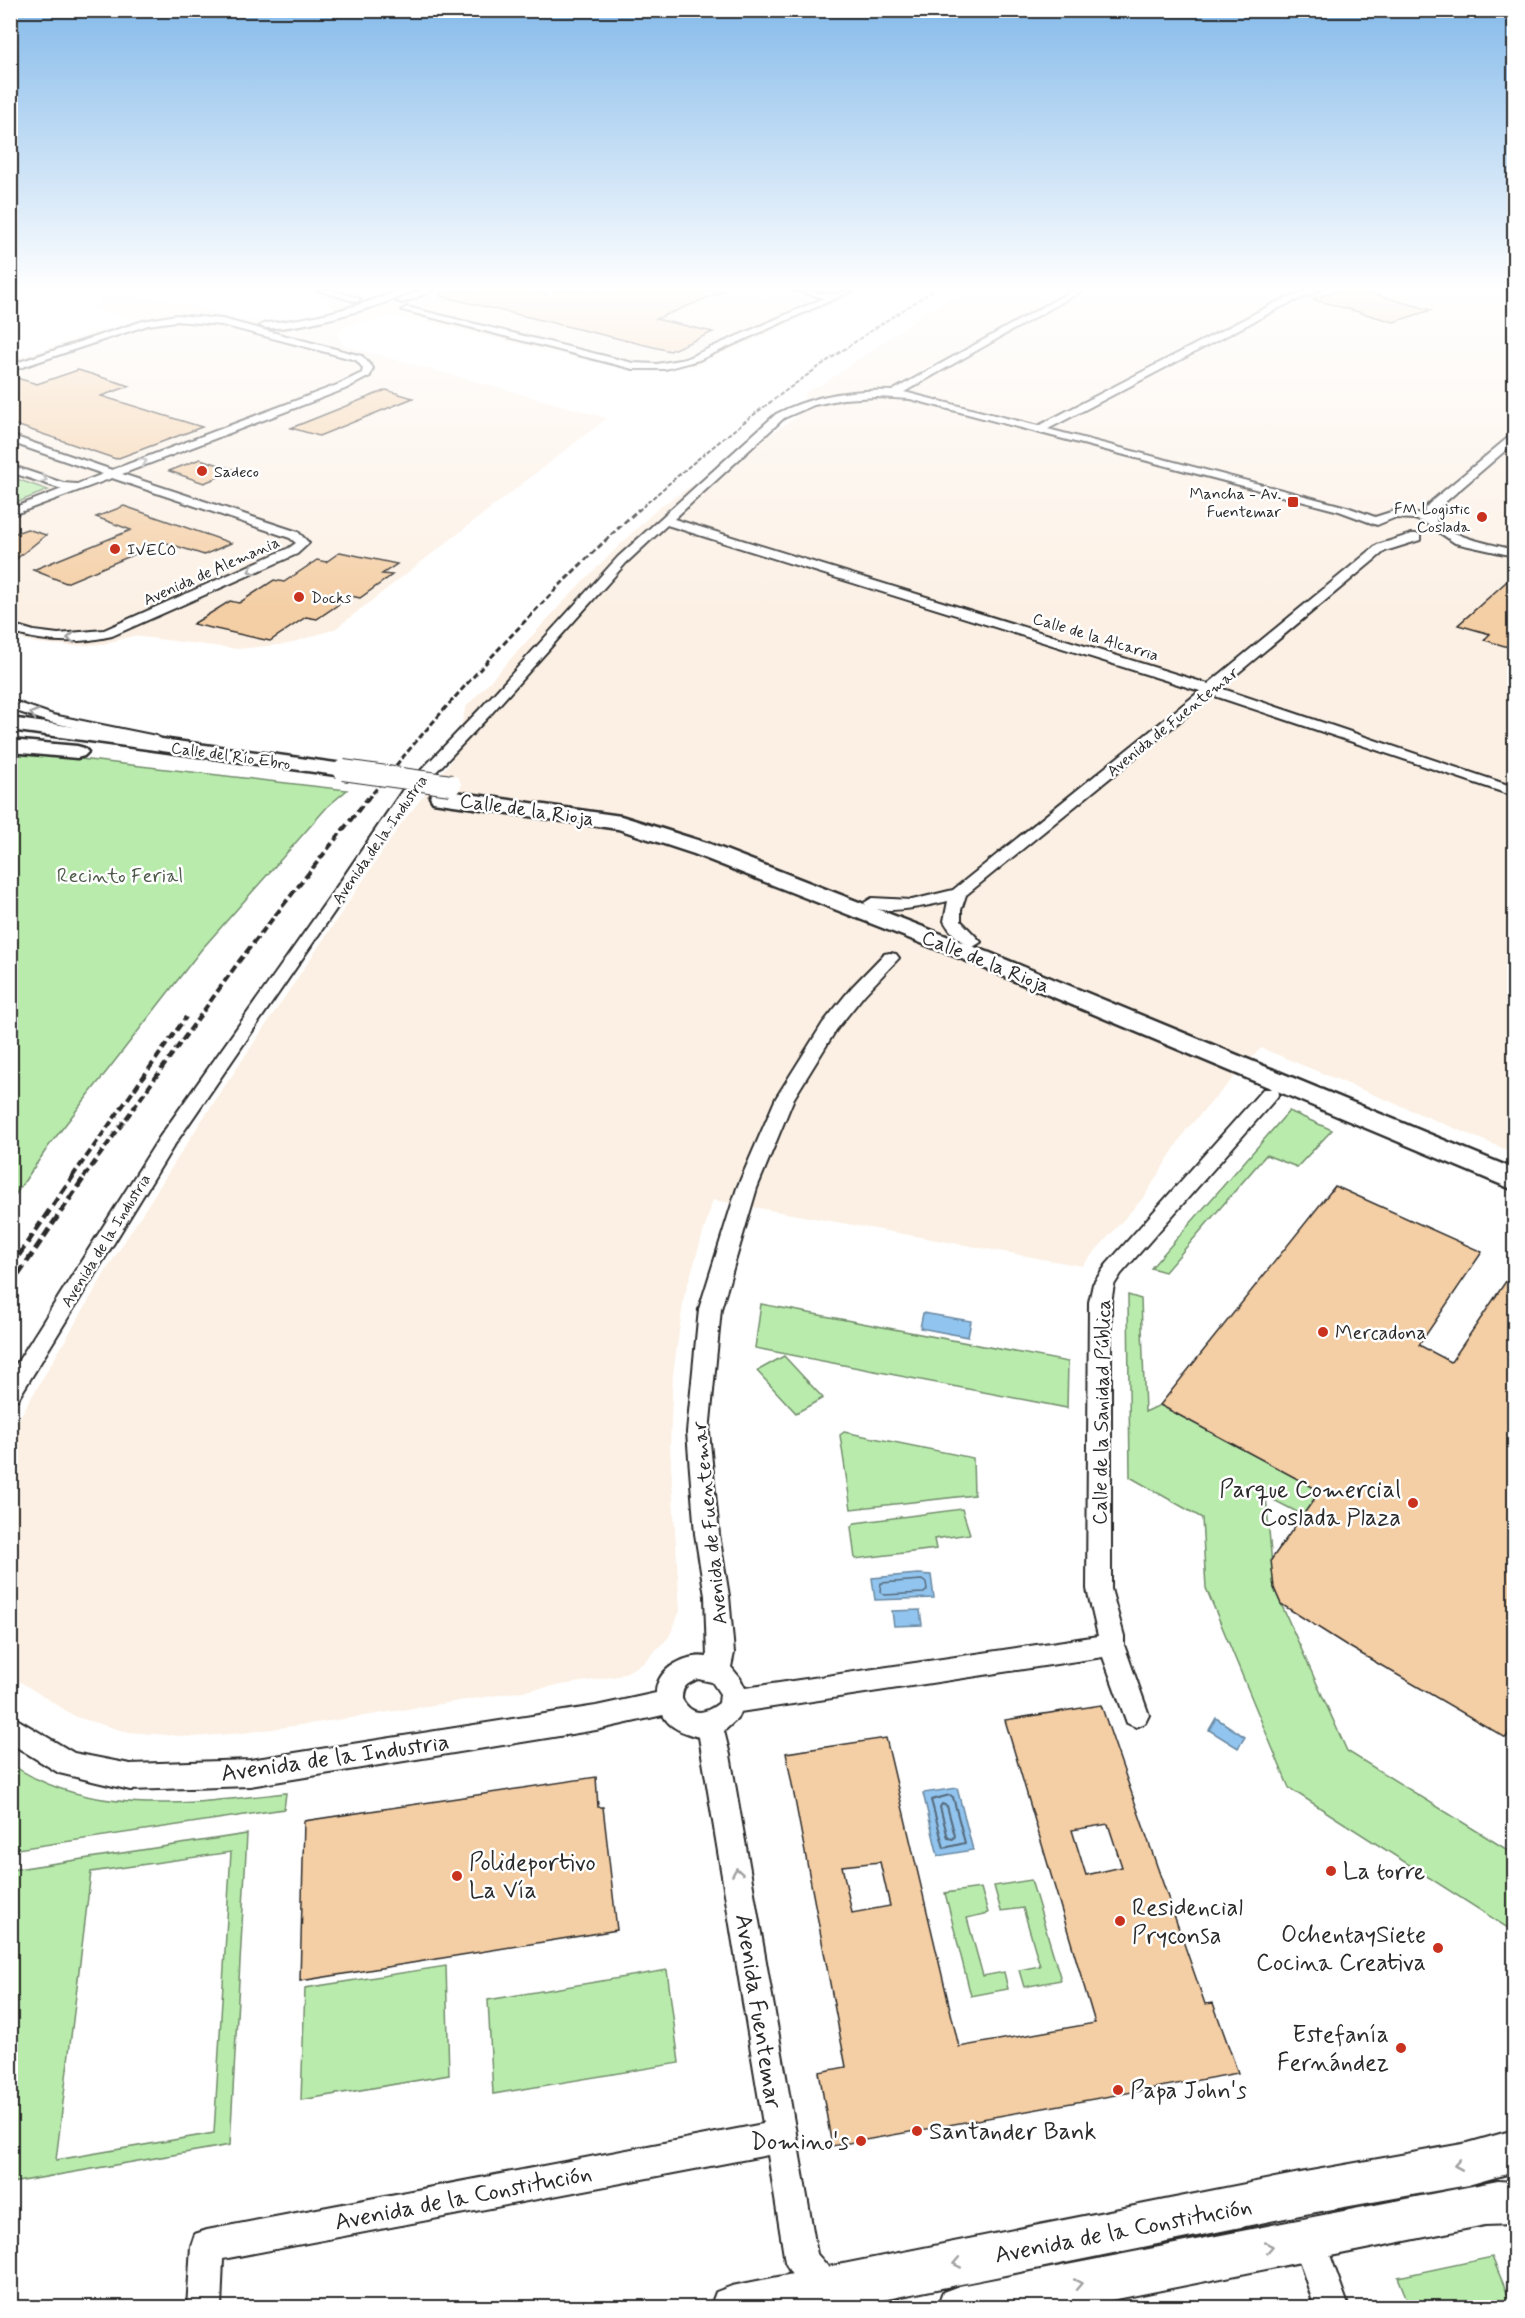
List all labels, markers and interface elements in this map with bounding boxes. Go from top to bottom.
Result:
one-way arrow [137,457,148,469]
place label: Sadeco [214,462,259,483]
marker: Sadeco [195,464,209,478]
one-way arrow [37,472,48,485]
place label: Mancha - Av. Fuentemar [1189,484,1281,523]
marker: Mancha - Av. Fuentemar [1286,495,1300,509]
place label: FM Logistic Coslada [1394,499,1470,538]
marker: FM Logistic Coslada [1475,510,1489,524]
street label: Avenida de Alemania [140,532,283,611]
place label: IVECO [127,540,176,561]
marker: IVECO [108,542,122,556]
one-way arrow [247,562,258,574]
place label: Docks [311,588,351,609]
marker: Docks [292,590,306,604]
street label: Calle de la Alcarria [1030,608,1161,667]
one-way arrow [66,632,75,645]
street label: Avenida de Fuentemar [1103,662,1244,782]
one-way arrow [29,708,40,721]
street label: Calle del Río Ebro [170,738,292,775]
street label: Avenida de la Industria [328,771,433,909]
street label: Calle de la Rioja [458,788,596,833]
park label: Recinto Ferial [57,863,183,890]
street label: Calle de la Rioja [918,924,1053,1000]
street label: Avenida de la Industria [57,1170,156,1311]
street label: Calle de la Sanidad Pública [1087,1299,1118,1525]
place label: Mercadona [1335,1320,1427,1347]
marker: Mercadona [1316,1325,1330,1339]
street label: Avenida de Fuentemar [686,1419,735,1626]
place label: Parque Comercial Coslada Plaza [1219,1475,1401,1534]
marker: Parque Comercial Coslada Plaza [1406,1496,1420,1510]
street label: Avenida de la Industria [219,1727,451,1790]
place label: Polideportivo La Vía [469,1848,596,1907]
place label: La torre [1343,1857,1425,1888]
marker: La torre [1324,1864,1338,1878]
one-way arrow [731,1867,743,1877]
marker: Polideportivo La Vía [450,1869,464,1883]
place label: Residencial Pryconsa [1132,1893,1243,1952]
street label: Avenida Fuentemar [727,1912,788,2111]
marker: Residencial Pryconsa [1113,1914,1127,1928]
place label: OchentaySiete Cocina Creativa [1256,1920,1426,1979]
marker: OchentaySiete Cocina Creativa [1431,1941,1445,1955]
place label: Estefanía Fernández [1277,2020,1389,2079]
marker: Estefanía Fernández [1394,2041,1408,2055]
place label: Papa John's [1130,2076,1247,2107]
marker: Papa John's [1111,2083,1125,2097]
place label: Santander Bank [929,2117,1097,2148]
marker: Santander Bank [910,2124,924,2138]
place label: Domino's [751,2127,849,2158]
marker: Domino's [854,2134,868,2148]
street label: Avenida de la Constitución [332,2158,595,2239]
one-way arrow [1453,2158,1463,2171]
street label: Avenida de la Constitución [992,2191,1255,2272]
one-way arrow [1264,2241,1274,2254]
one-way arrow [953,2256,963,2269]
one-way arrow [1073,2278,1083,2291]

